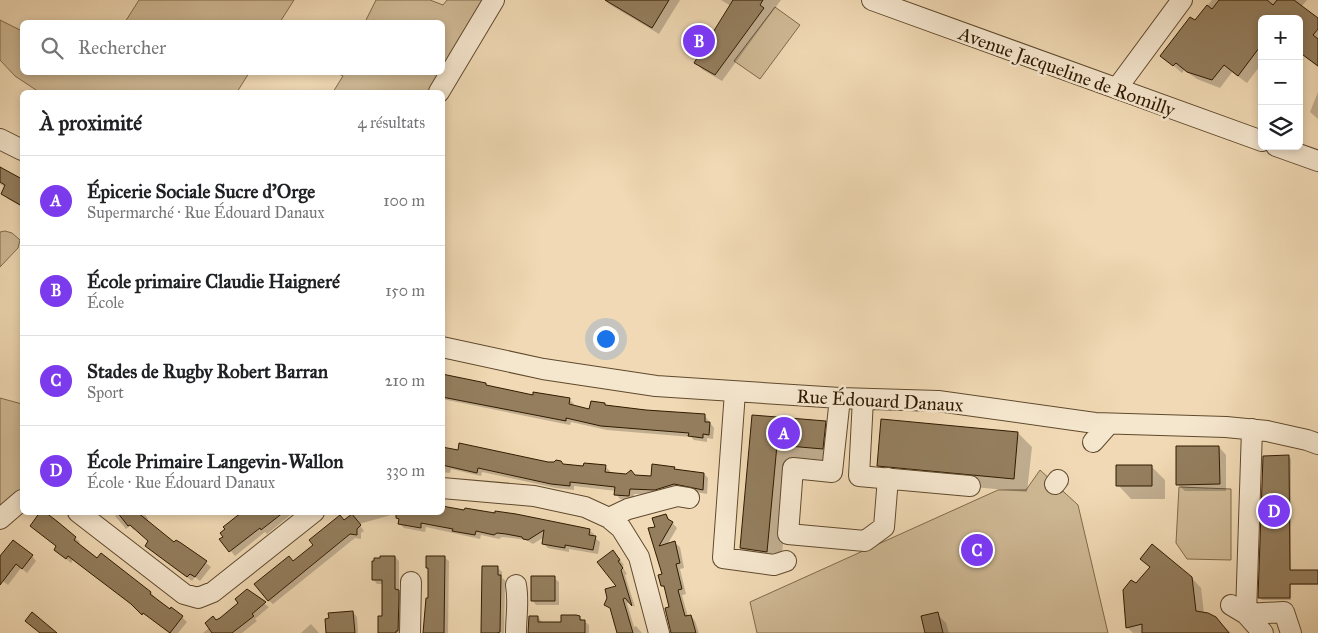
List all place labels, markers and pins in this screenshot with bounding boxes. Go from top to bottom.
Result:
pin: B [683,22,715,60]
pin: A [768,414,800,452]
pin: D [1258,492,1290,530]
pin: C [961,531,993,569]

